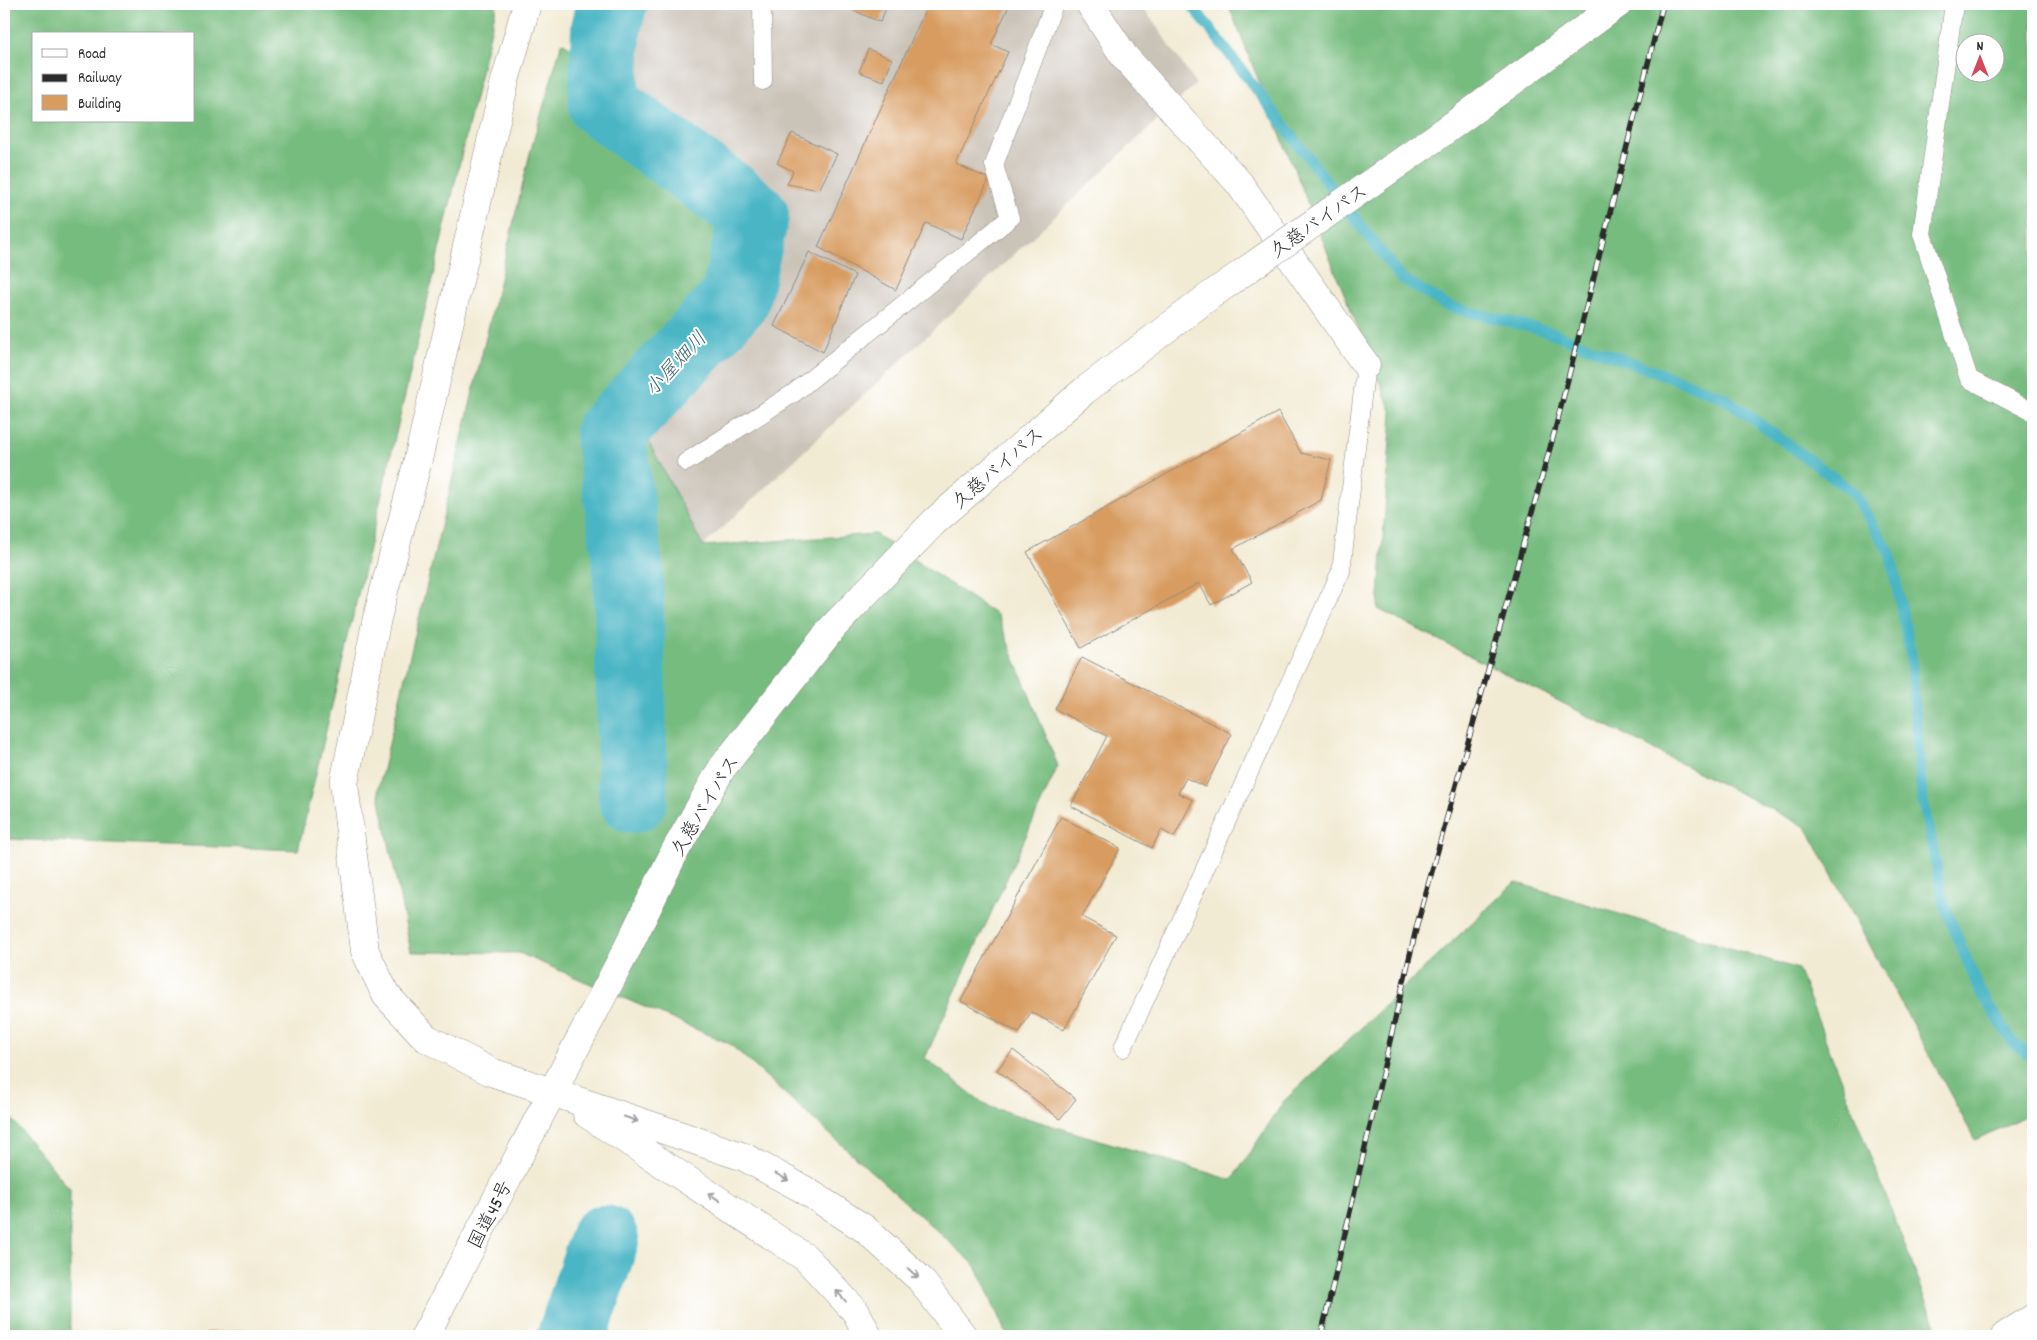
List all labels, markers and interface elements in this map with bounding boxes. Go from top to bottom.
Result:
legend [32,32,195,122]
north arrow [1954,32,2004,82]
text: N [1977,37,1984,57]
text: Road [78,44,106,66]
text: Railway [78,68,122,90]
text: Building [78,94,121,116]
street label: 久慈バイパス [1266,179,1374,267]
water label: 小屋畑川 [640,326,715,404]
street label: 久慈バイパス [948,422,1051,517]
street label: 久慈バイパス [666,751,748,862]
one-way arrow [623,1114,639,1124]
one-way arrow [774,1173,789,1183]
street label: 国道45号 [463,1177,521,1255]
one-way arrow [707,1192,721,1202]
one-way arrow [907,1267,919,1279]
one-way arrow [835,1290,847,1302]

